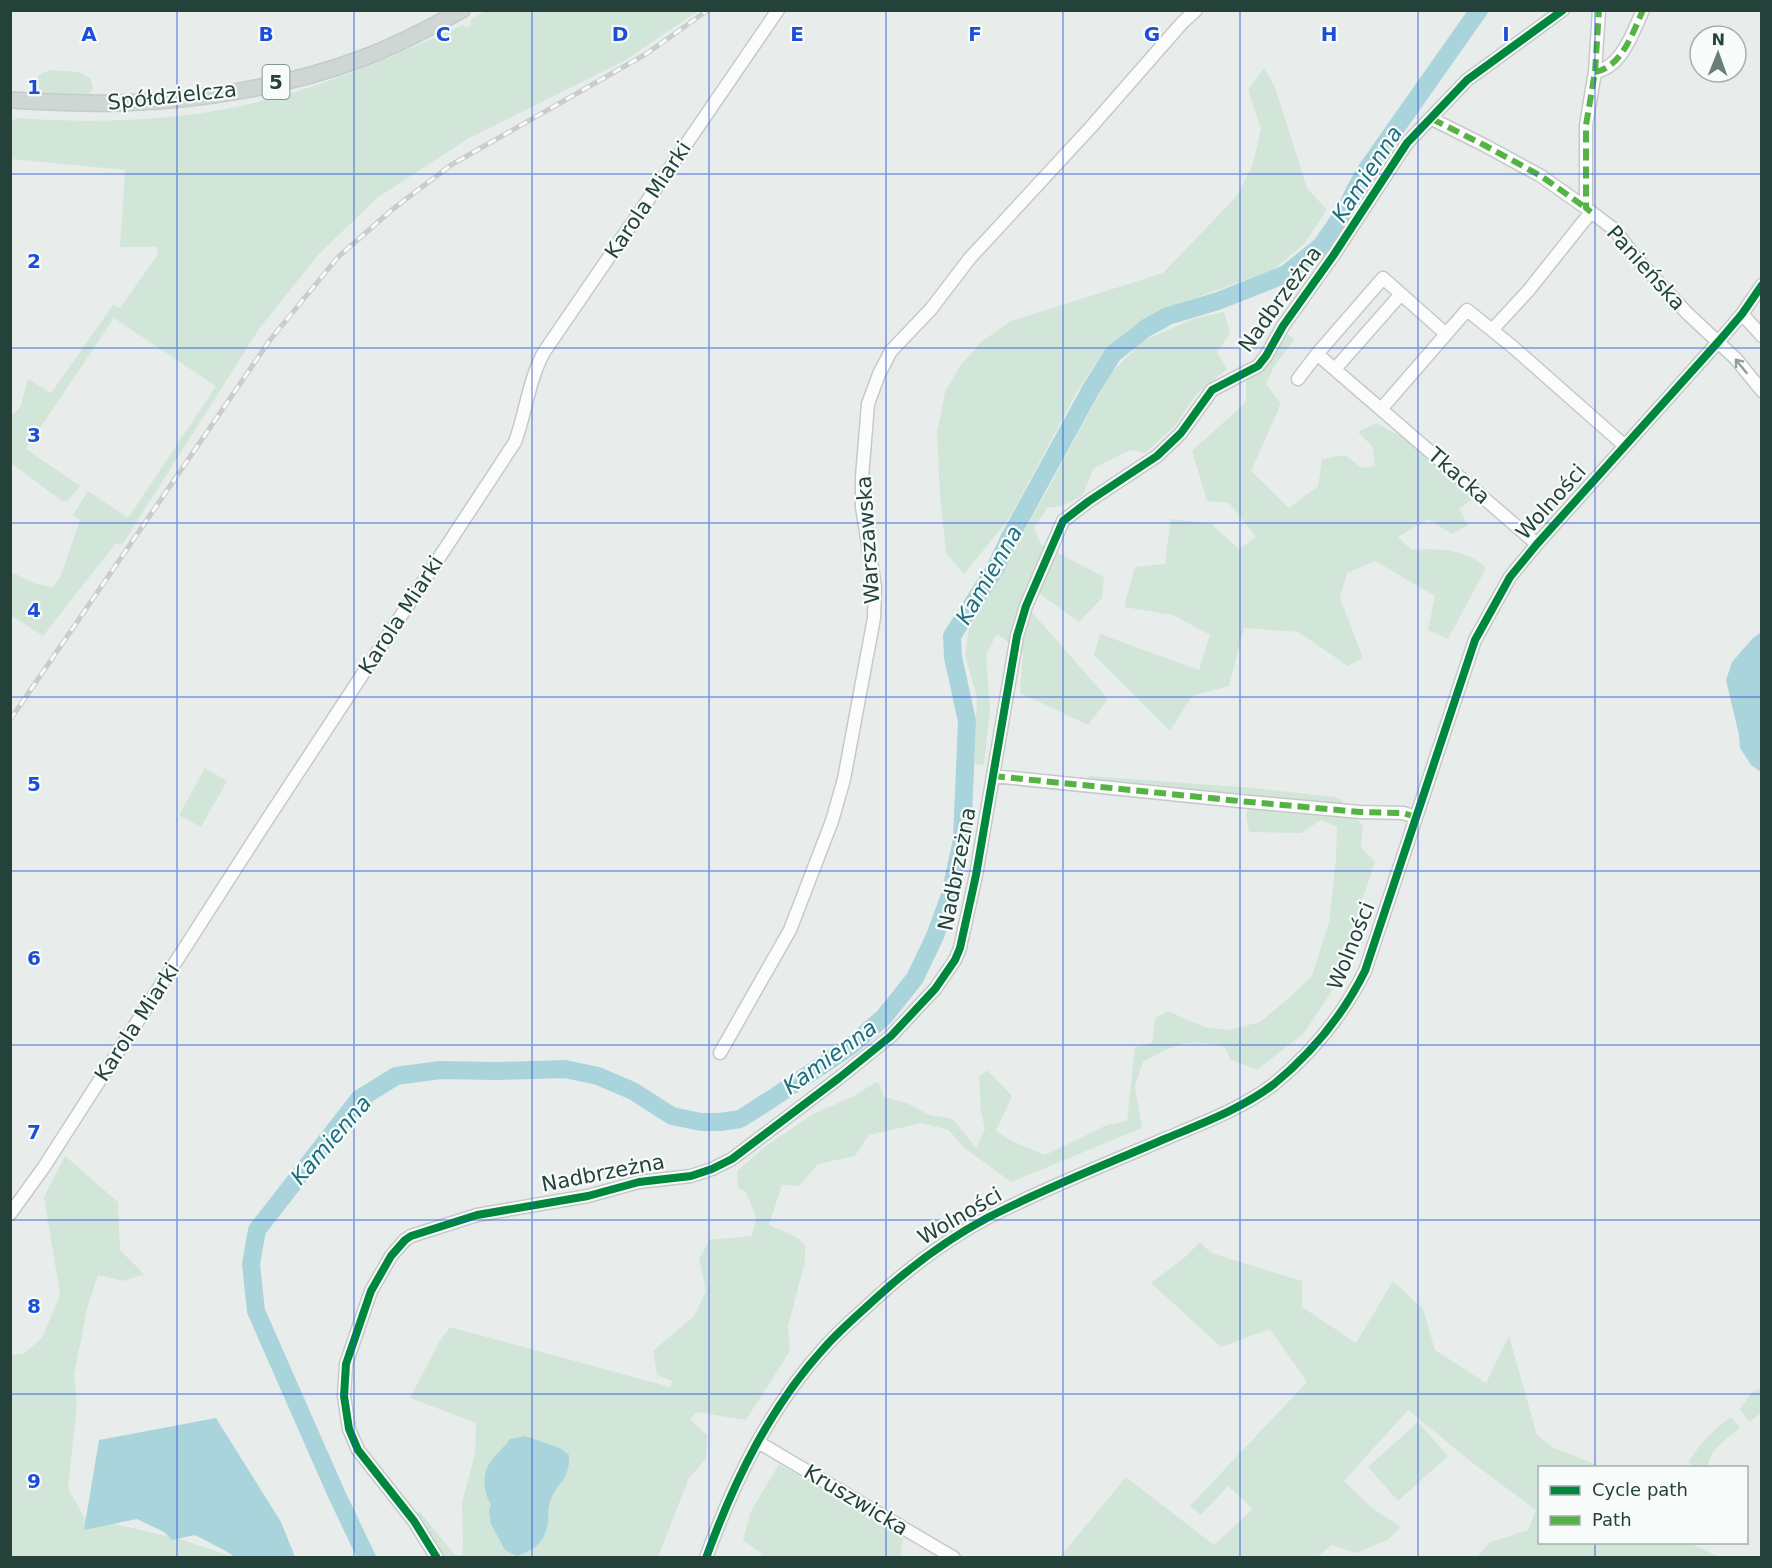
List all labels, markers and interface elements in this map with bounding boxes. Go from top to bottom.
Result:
text: A [81,22,97,46]
text: B [258,22,274,46]
text: C [436,22,450,46]
text: D [612,22,628,46]
text: E [790,22,804,46]
text: F [968,22,982,46]
text: G [1144,22,1160,46]
text: H [1321,22,1337,46]
text: I [1502,22,1510,46]
north arrow [1688,24,1748,84]
text: N [1711,30,1725,49]
road number: 5 [262,65,290,99]
text: 1 [27,75,41,99]
street label: Spółdzielcza [106,77,238,115]
water label: Kamienna [1327,121,1407,227]
street label: Karola Miarki [600,137,696,263]
street label: Panieńska [1602,221,1690,315]
street label: Nadbrzeżna [1234,241,1326,357]
text: 2 [27,249,41,273]
one-way arrow [1735,358,1748,374]
text: 3 [27,423,41,447]
street label: Tkacka [1423,442,1495,509]
street label: Wolności [1511,460,1591,544]
street label: Warszawska [852,475,884,605]
water label: Kamienna [951,521,1027,629]
street label: Karola Miarki [354,551,448,679]
text: 4 [27,598,41,622]
text: 5 [27,772,41,796]
street label: Nadbrzeżna [933,805,981,933]
street label: Wolności [1323,899,1379,993]
text: 6 [27,946,41,970]
street label: Karola Miarki [90,958,184,1086]
water label: Kamienna [778,1015,882,1099]
water label: Kamienna [286,1090,376,1190]
text: 7 [27,1120,41,1144]
street label: Nadbrzeżna [539,1149,667,1197]
street label: Wolności [914,1182,1006,1250]
text: 8 [27,1294,41,1318]
street label: Kruszwicka [800,1460,912,1540]
legend [1538,1466,1748,1544]
text: 9 [27,1469,41,1493]
text: Cycle path [1592,1479,1688,1500]
text: Path [1592,1509,1632,1530]

